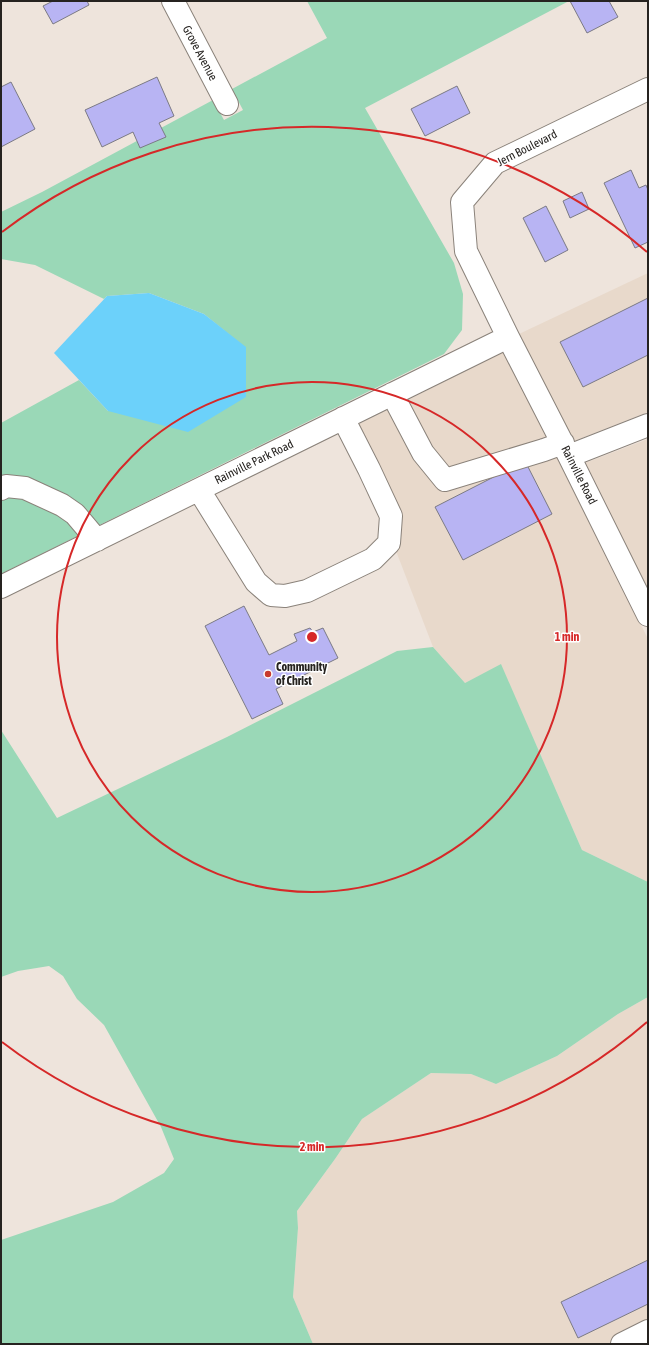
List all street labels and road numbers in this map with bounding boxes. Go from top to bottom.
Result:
street label: Grove Avenue [180,23,220,83]
street label: Jern Boulevard [495,127,559,169]
street label: Rainville Park Road [212,437,296,487]
street label: Rainville Road [558,443,600,507]

